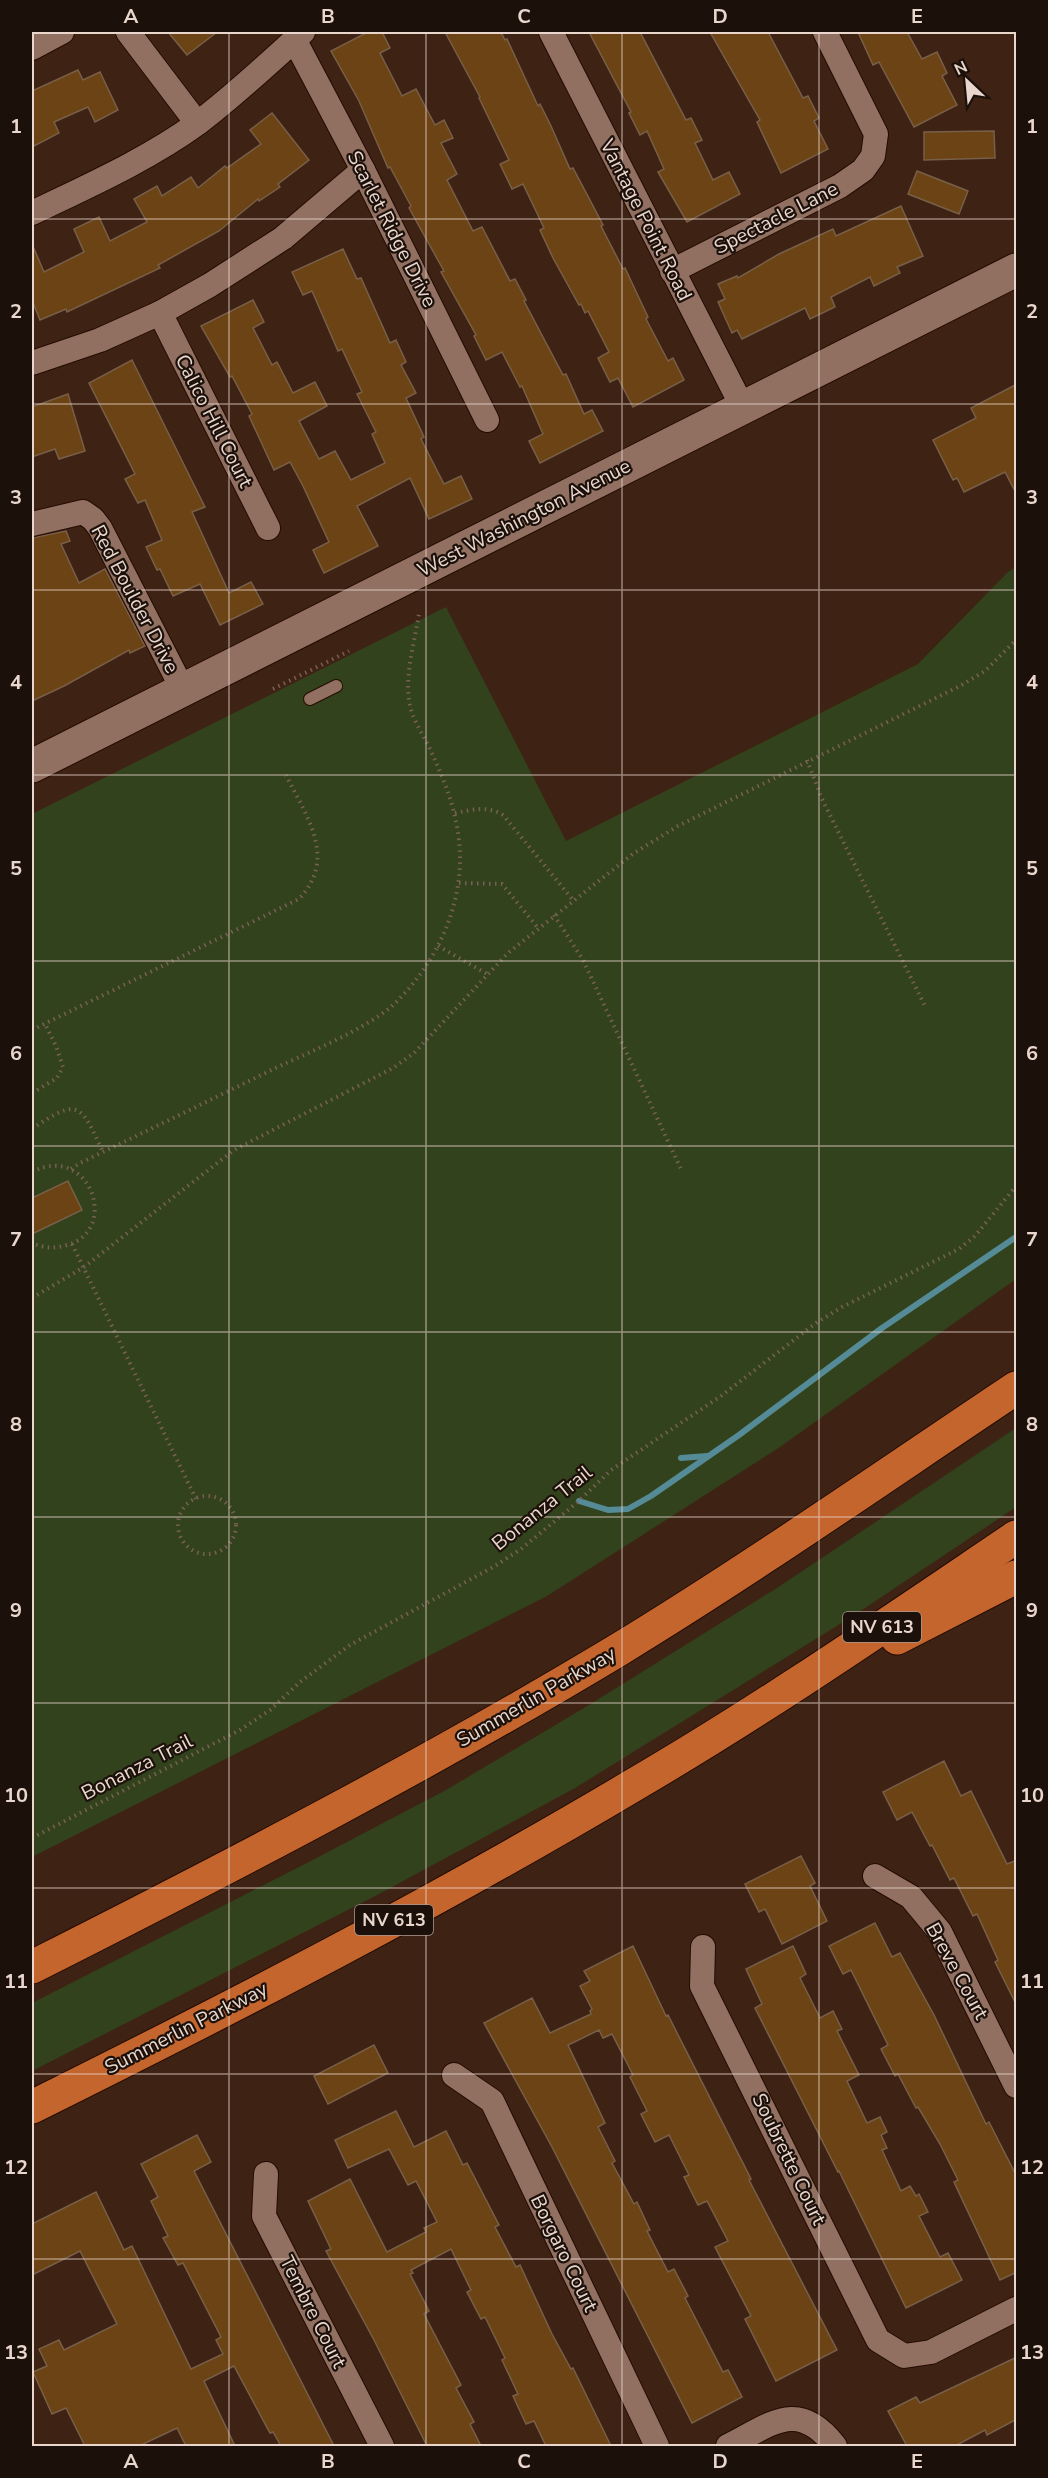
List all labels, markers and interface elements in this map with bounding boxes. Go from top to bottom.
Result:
text: A [124,3,139,30]
text: B [321,3,335,30]
text: C [517,3,531,30]
text: D [712,3,728,30]
text: E [911,3,923,30]
north arrow [937,51,997,111]
text: N [951,56,971,81]
text: 1 [10,113,22,140]
text: 1 [1026,113,1038,140]
street label: Vantage Point Road [593,134,698,305]
street label: Scarlet Ridge Drive [341,146,443,312]
street label: Spectacle Lane [709,175,843,261]
text: 2 [10,298,22,325]
text: 2 [1026,298,1038,325]
street label: Calico Hill Court [169,350,260,493]
street label: West Washington Avenue [413,452,635,584]
text: 3 [10,484,22,511]
text: 3 [1026,484,1038,511]
street label: Red Boulder Drive [85,520,185,678]
text: 4 [10,669,22,696]
text: 4 [1026,669,1038,696]
text: 5 [10,855,22,882]
text: 5 [1026,855,1038,882]
text: 6 [10,1040,22,1067]
text: 6 [1026,1040,1038,1067]
text: 7 [10,1226,22,1253]
text: 7 [1026,1226,1038,1253]
text: 8 [10,1411,22,1438]
text: 8 [1026,1411,1038,1438]
street label: Bonanza Trail [486,1459,598,1557]
text: 9 [10,1597,22,1624]
text: 9 [1026,1597,1038,1624]
road number: NV 613 [843,1612,921,1642]
street label: Summerlin Parkway [451,1640,621,1754]
street label: Bonanza Trail [77,1727,197,1807]
text: 10 [4,1782,28,1809]
text: 10 [1020,1782,1044,1809]
road number: NV 613 [355,1905,433,1935]
street label: Breve Court [919,1918,995,2025]
text: 11 [4,1968,28,1995]
text: 11 [1020,1968,1044,1995]
street label: Summerlin Parkway [100,1975,273,2081]
street label: Soubrette Court [745,2089,833,2230]
text: 12 [4,2154,28,2181]
text: 12 [1020,2154,1044,2181]
street label: Borgaro Court [524,2190,604,2317]
street label: Tembre Court [273,2251,353,2374]
text: 13 [4,2339,28,2366]
text: 13 [1020,2339,1044,2366]
text: A [124,2448,139,2475]
text: B [321,2448,335,2475]
text: C [517,2448,531,2475]
text: D [712,2448,728,2475]
text: E [911,2448,923,2475]

